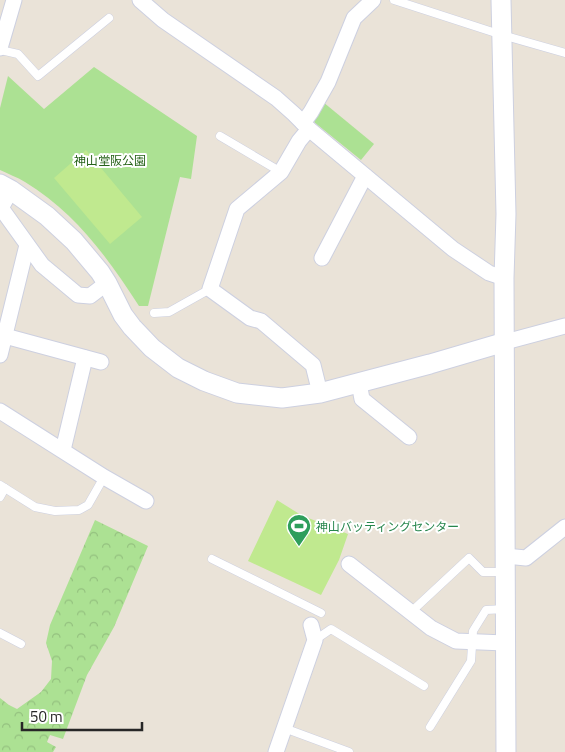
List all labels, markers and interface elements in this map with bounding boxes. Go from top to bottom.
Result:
park label: 神山堂阪公園 [74,151,146,170]
sports icon: 神山バッティングセンター [286,513,312,547]
place label: 神山バッティングセンター [316,517,459,536]
scale bar [22,700,142,732]
text: 50 m [30,705,63,728]

